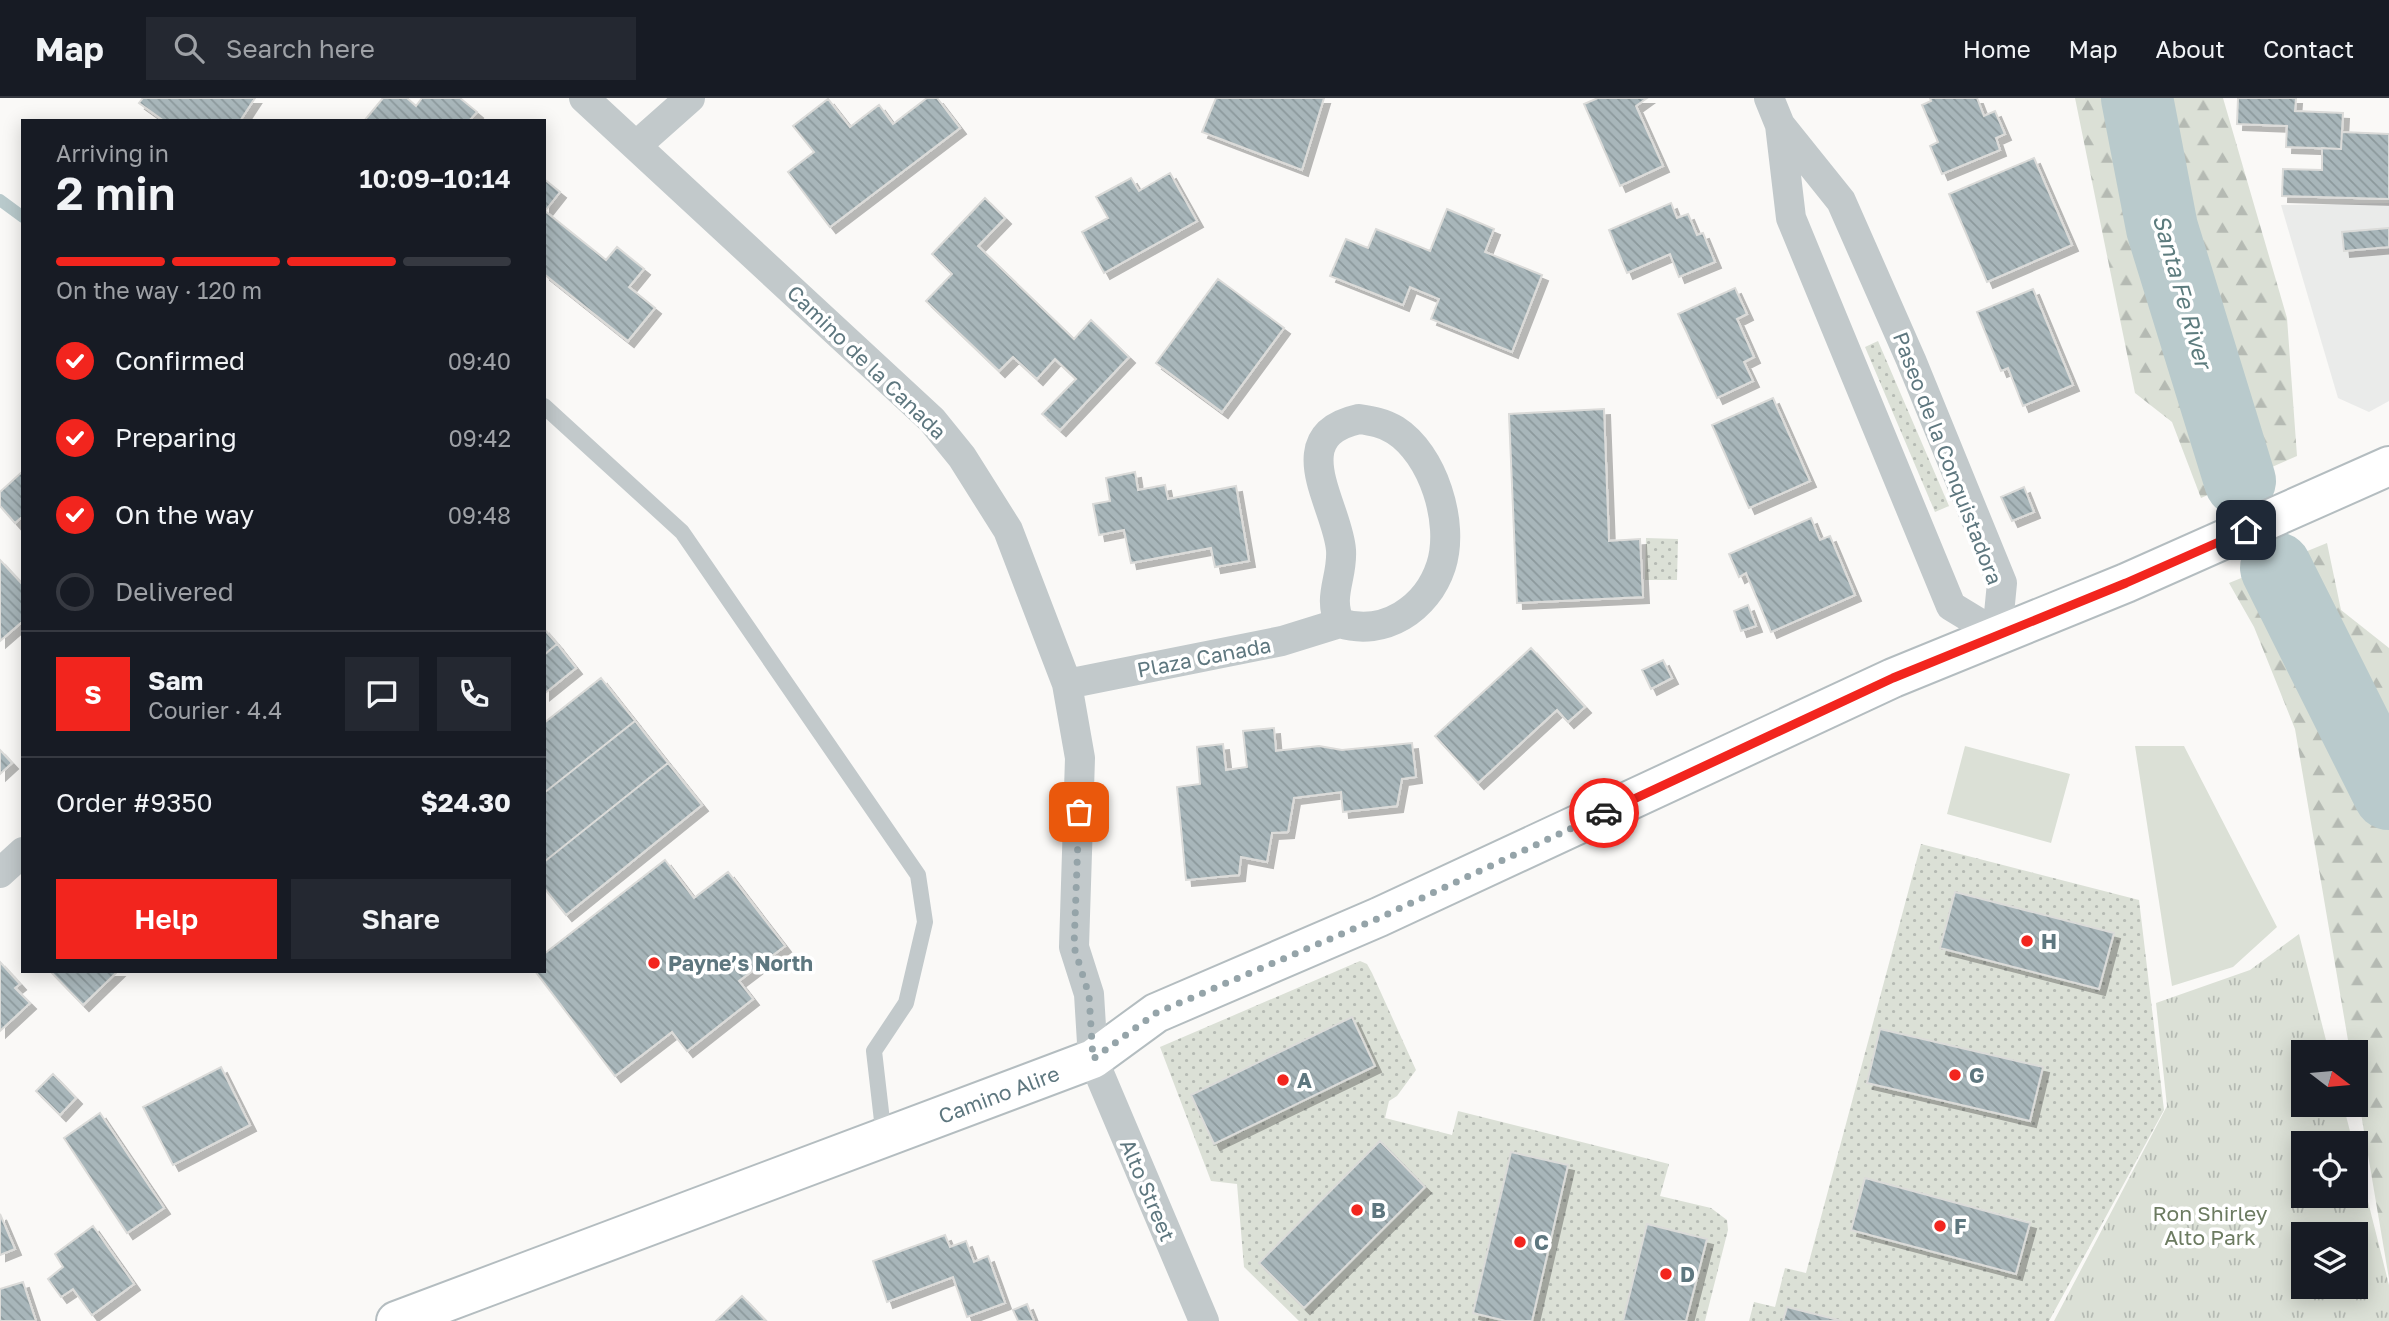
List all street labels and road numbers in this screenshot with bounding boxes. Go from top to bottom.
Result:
street label: Camino de la Canada [782,279,952,445]
street label: Paseo de la Conquistadora [1888,328,2008,588]
street label: Plaza Canada [1135,631,1273,683]
street label: Camino Alire [935,1060,1063,1129]
street label: Alto Street [1115,1135,1181,1245]

